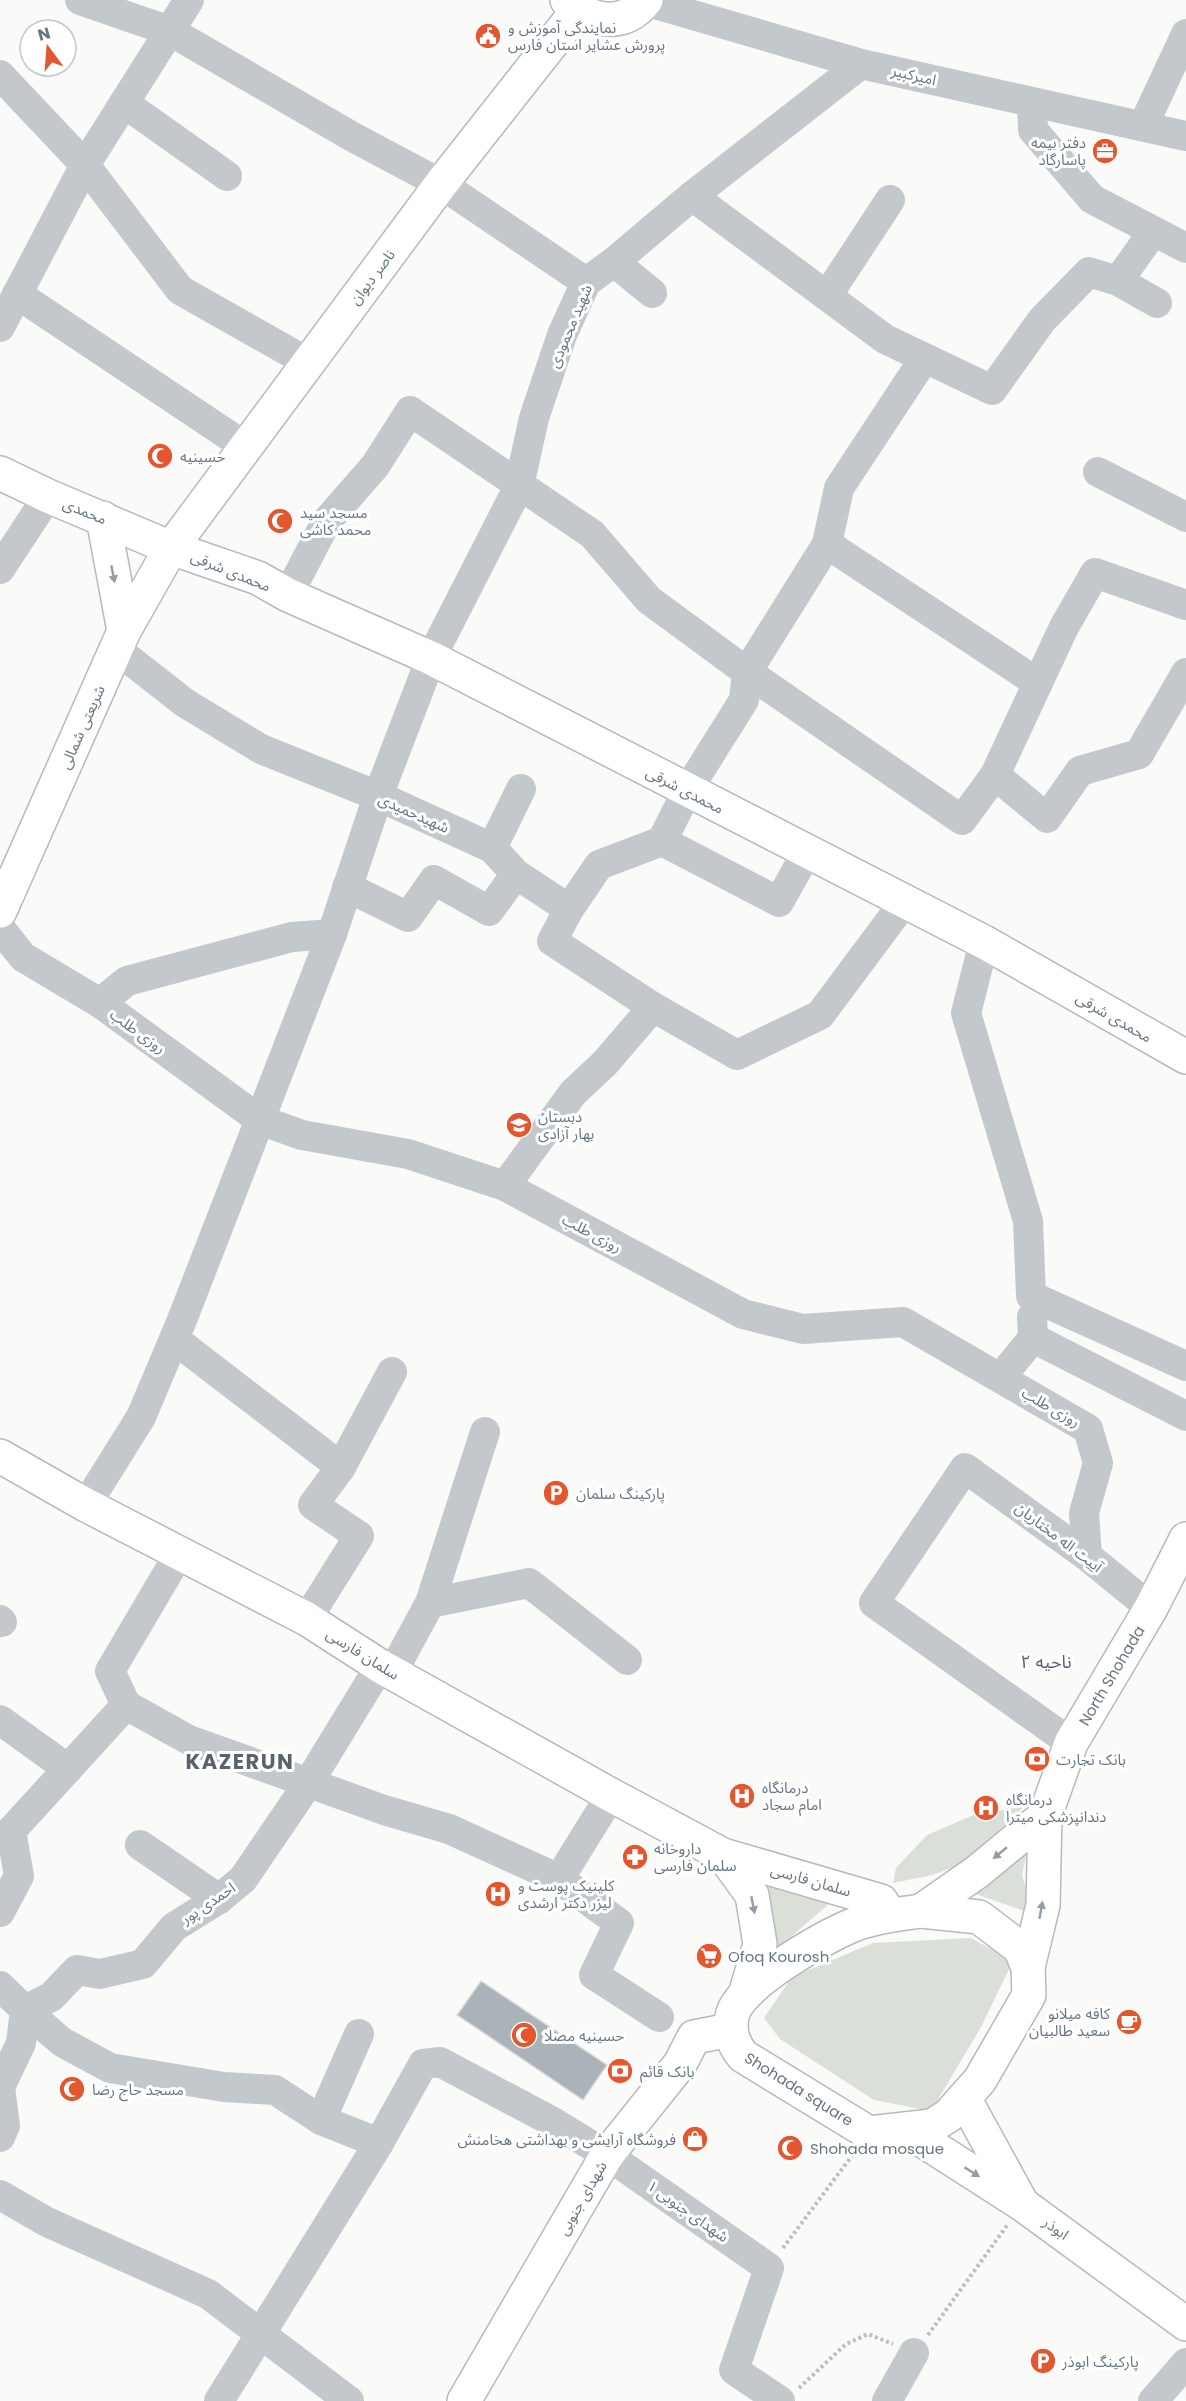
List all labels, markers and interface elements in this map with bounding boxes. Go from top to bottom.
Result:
place label: نمایندگی آموزش و پرورش عشایر استان فارس [508,17,665,55]
north arrow [18,18,78,78]
text: N [35,21,53,47]
public building icon: نمایندگی آموزش و پرورش عشایر استان فارس [473,21,503,51]
street label: امیرکبیر [889,59,938,90]
place label: دفتر بیمه پاسارگاد [1031,132,1086,170]
office icon: دفتر بیمه پاسارگاد [1090,136,1120,166]
street label: ناصر دیوان [344,245,400,309]
street label: شهید محمودی [543,281,597,371]
mosque icon: حسینیه [145,441,175,471]
place label: حسینیه [180,446,225,467]
street label: محمدی [60,493,110,529]
place label: مسجد سید محمد کاشی [300,502,371,540]
mosque icon: مسجد سید محمد کاشی [265,506,295,536]
street label: محمدی شرقی [188,545,274,597]
one-way arrow [109,565,118,584]
street label: شریعتی شمالی [54,681,110,772]
street label: محمدی شرقی [643,761,727,819]
street label: شهیدحمیدی [375,788,453,838]
street label: محمدی شرقی [1072,987,1156,1047]
street label: روزی طلب [106,1004,170,1058]
place label: دبستان بهار آزادی [538,1106,594,1144]
school or university icon: دبستان بهار آزادی [504,1110,534,1140]
street label: روزی طلب [559,1209,625,1257]
street label: روزی طلب [1018,1382,1084,1432]
parking icon: پارکینگ سلمان [541,1478,571,1508]
place label: پارکینگ سلمان [576,1483,665,1504]
street label: آییت اله مختاریان [1011,1497,1107,1577]
street label: North Shohada [1073,1621,1149,1729]
street label: سلمان فارسی [322,1623,404,1685]
district label: ناحیه ۲ [1020,1649,1072,1674]
bank icon: بانک تجارت [1022,1744,1052,1774]
district label: KAZERUN [186,1747,294,1776]
place label: بانک تجارت [1056,1749,1126,1770]
place label: درمانگاه امام سجاد [762,1777,822,1816]
hospital icon: درمانگاه امام سجاد [727,1781,757,1811]
place label: درمانگاه دندانپزشکی میترا [1006,1789,1107,1827]
hospital icon: درمانگاه دندانپزشکی میترا [971,1793,1001,1823]
place label: داروخانه سلمان فارسی [654,1838,737,1876]
pharmacy icon: داروخانه سلمان فارسی [620,1842,650,1872]
one-way arrow [993,1846,1008,1859]
street label: سلمان فارسی [768,1859,854,1902]
place label: کلینیک پوست و لیزر دکتر ارشدی [518,1875,615,1913]
street label: احمدی پور [176,1877,239,1930]
hospital icon: کلینیک پوست و لیزر دکتر ارشدی [483,1879,513,1909]
one-way arrow [749,1896,758,1915]
one-way arrow [1037,1901,1046,1920]
supermarket icon: Ofoq Kourosh [694,1941,724,1971]
place label: Ofoq Kourosh [728,1946,829,1967]
place label: کافه میلانو سعید طالبیان [1029,2003,1111,2041]
cafe icon: کافه میلانو سعید طالبیان [1114,2007,1144,2037]
mosque icon: حسینیه مصلا [509,2020,539,2050]
place label: حسینیه مصلا [544,2025,624,2046]
street label: Shohada square [741,2047,857,2131]
bank icon: بانک قائم [605,2056,635,2086]
place label: بانک قائم [640,2061,695,2083]
mosque icon: مسجد حاج رضا [57,2074,87,2104]
place label: مسجد حاج رضا [92,2079,184,2102]
shop icon: فروشگاه آرایشی و بهداشتی هخامنش [680,2124,710,2154]
place label: فروشگاه آرایشی و بهداشتی هخامنش [457,2129,676,2150]
mosque icon: Shohada mosque [775,2133,805,2163]
place label: Shohada mosque [810,2138,944,2159]
street label: شهدای جنوبی [552,2157,612,2239]
one-way arrow [964,2166,980,2177]
street label: ۱ شهدای جنوبی [643,2175,733,2247]
street label: ابوذر [1038,2211,1073,2245]
parking icon: پارکینگ ابوذر [1028,2346,1058,2376]
place label: پارکینگ ابوذر [1061,2351,1139,2372]

